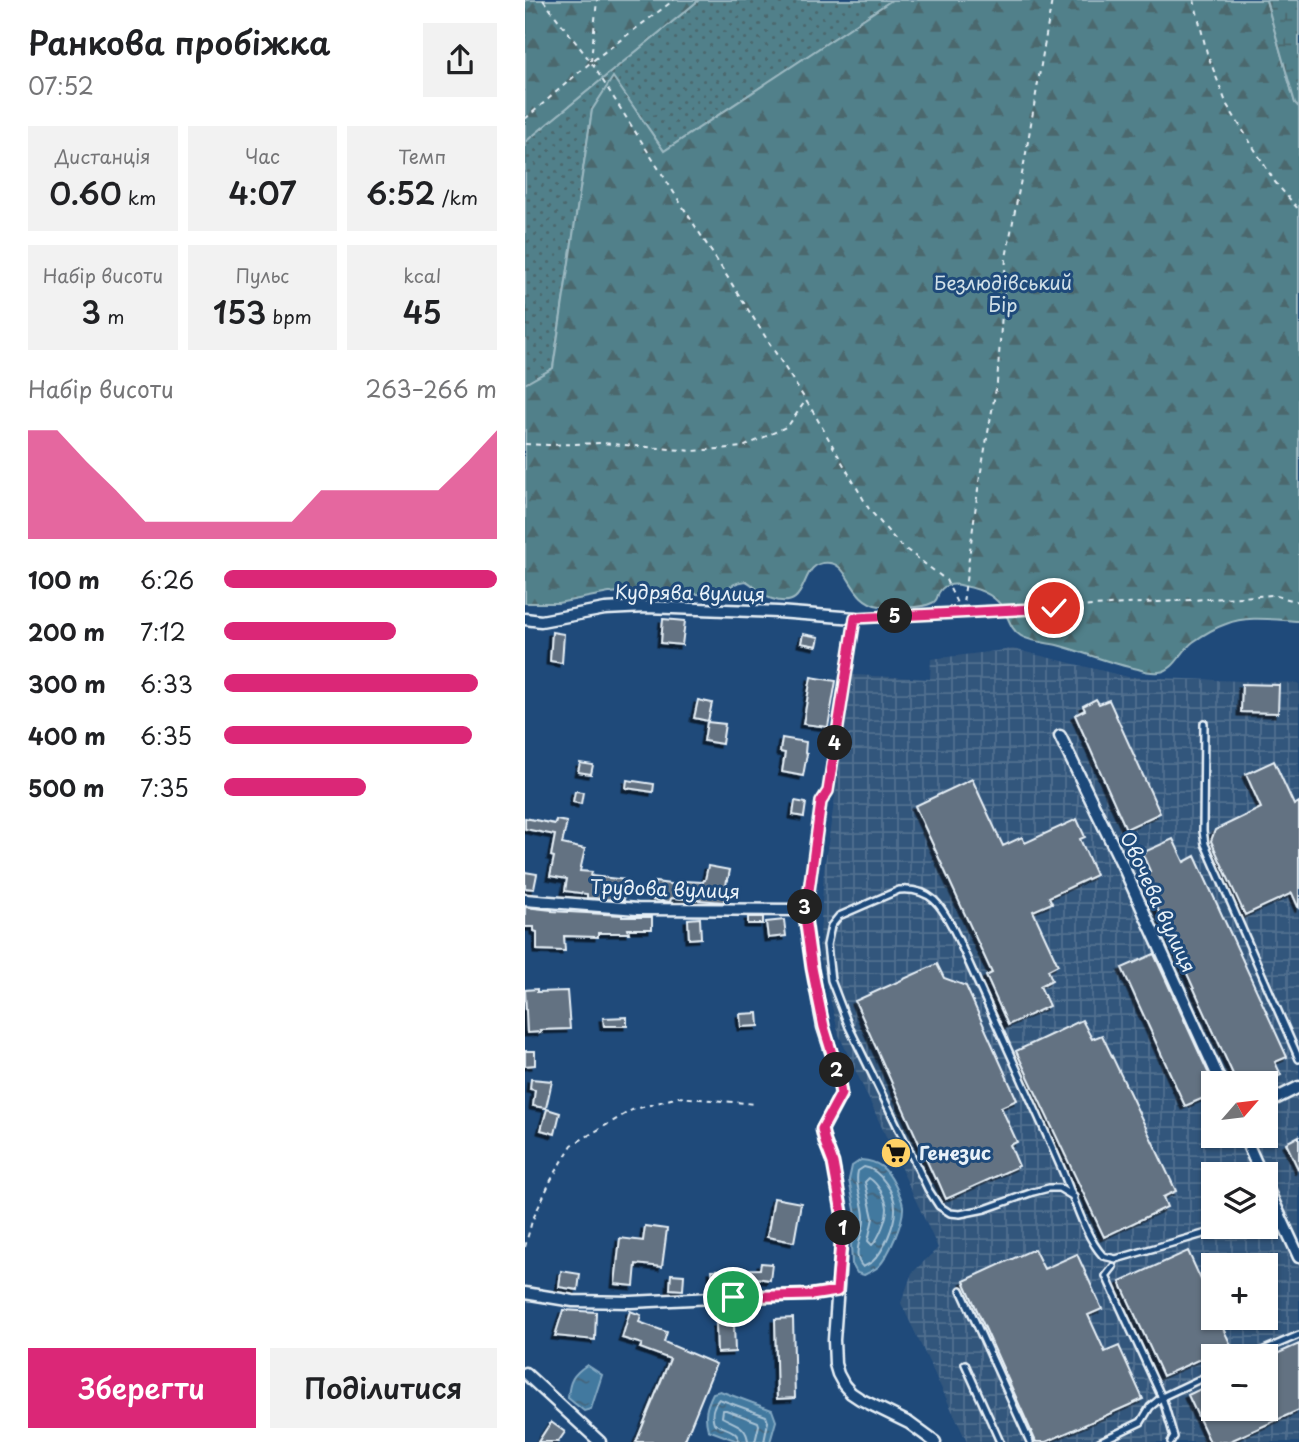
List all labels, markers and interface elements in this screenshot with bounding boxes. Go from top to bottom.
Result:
text: Ранкова пробіжка [28,18,330,66]
button: share [423,23,497,97]
text: 07:52 [28,68,94,103]
text: Дистанція [55,142,151,170]
text: Час [245,142,280,170]
text: Темп [398,142,446,170]
text: 0.60 [49,170,122,215]
text: 4:07 [229,170,296,215]
text: 6:52 [366,170,435,215]
text: km [122,183,156,211]
text: /km [435,183,478,211]
text: Набір висоти [43,261,163,289]
text: Пульс [236,261,289,289]
text: kcal [403,261,441,289]
park label: Безлюдівський Бір [934,268,1072,318]
text: 3 [81,289,101,334]
text: 153 [213,289,266,334]
text: 45 [403,289,442,334]
text: m [101,302,124,330]
text: bpm [266,302,312,330]
text: Набір висоти [28,371,174,406]
text: 263–266 m [365,371,497,406]
text: 100 m [28,562,100,597]
text: 6:26 [140,562,194,597]
street label: Кудрява вулиця [615,577,766,607]
pin [1024,578,1084,638]
icon: check [1035,589,1073,627]
pin: 5 [877,598,913,634]
text: 5 [888,601,901,629]
text: 200 m [28,614,105,649]
text: 7:12 [140,614,186,649]
text: 300 m [28,666,106,701]
text: 6:33 [140,666,193,701]
text: 400 m [28,718,106,753]
text: 6:35 [140,718,192,753]
pin: 4 [817,726,853,760]
text: 4 [828,728,841,756]
text: 500 m [28,770,105,805]
text: 7:35 [140,770,189,805]
street label: Овочева вулиця [1114,827,1204,977]
street label: Трудова вулиця [590,871,741,905]
pin: 3 [787,890,823,925]
text: 3 [798,892,811,920]
pin: 2 [819,1052,855,1088]
text: 2 [830,1055,843,1083]
north arrow [1201,1071,1277,1148]
map controls [1201,1071,1278,1421]
supermarket icon: Генезис [879,1136,913,1170]
place label: Генезис [919,1138,991,1166]
button: layers [1201,1162,1278,1239]
pin: 1 [825,1210,861,1246]
text: 1 [838,1213,847,1241]
button: + [1201,1253,1278,1330]
pin [703,1267,763,1327]
icon: arrive [714,1278,752,1316]
button: − [1201,1344,1278,1421]
button: Зберегти [28,1348,256,1428]
button: Поділитися [270,1348,497,1428]

